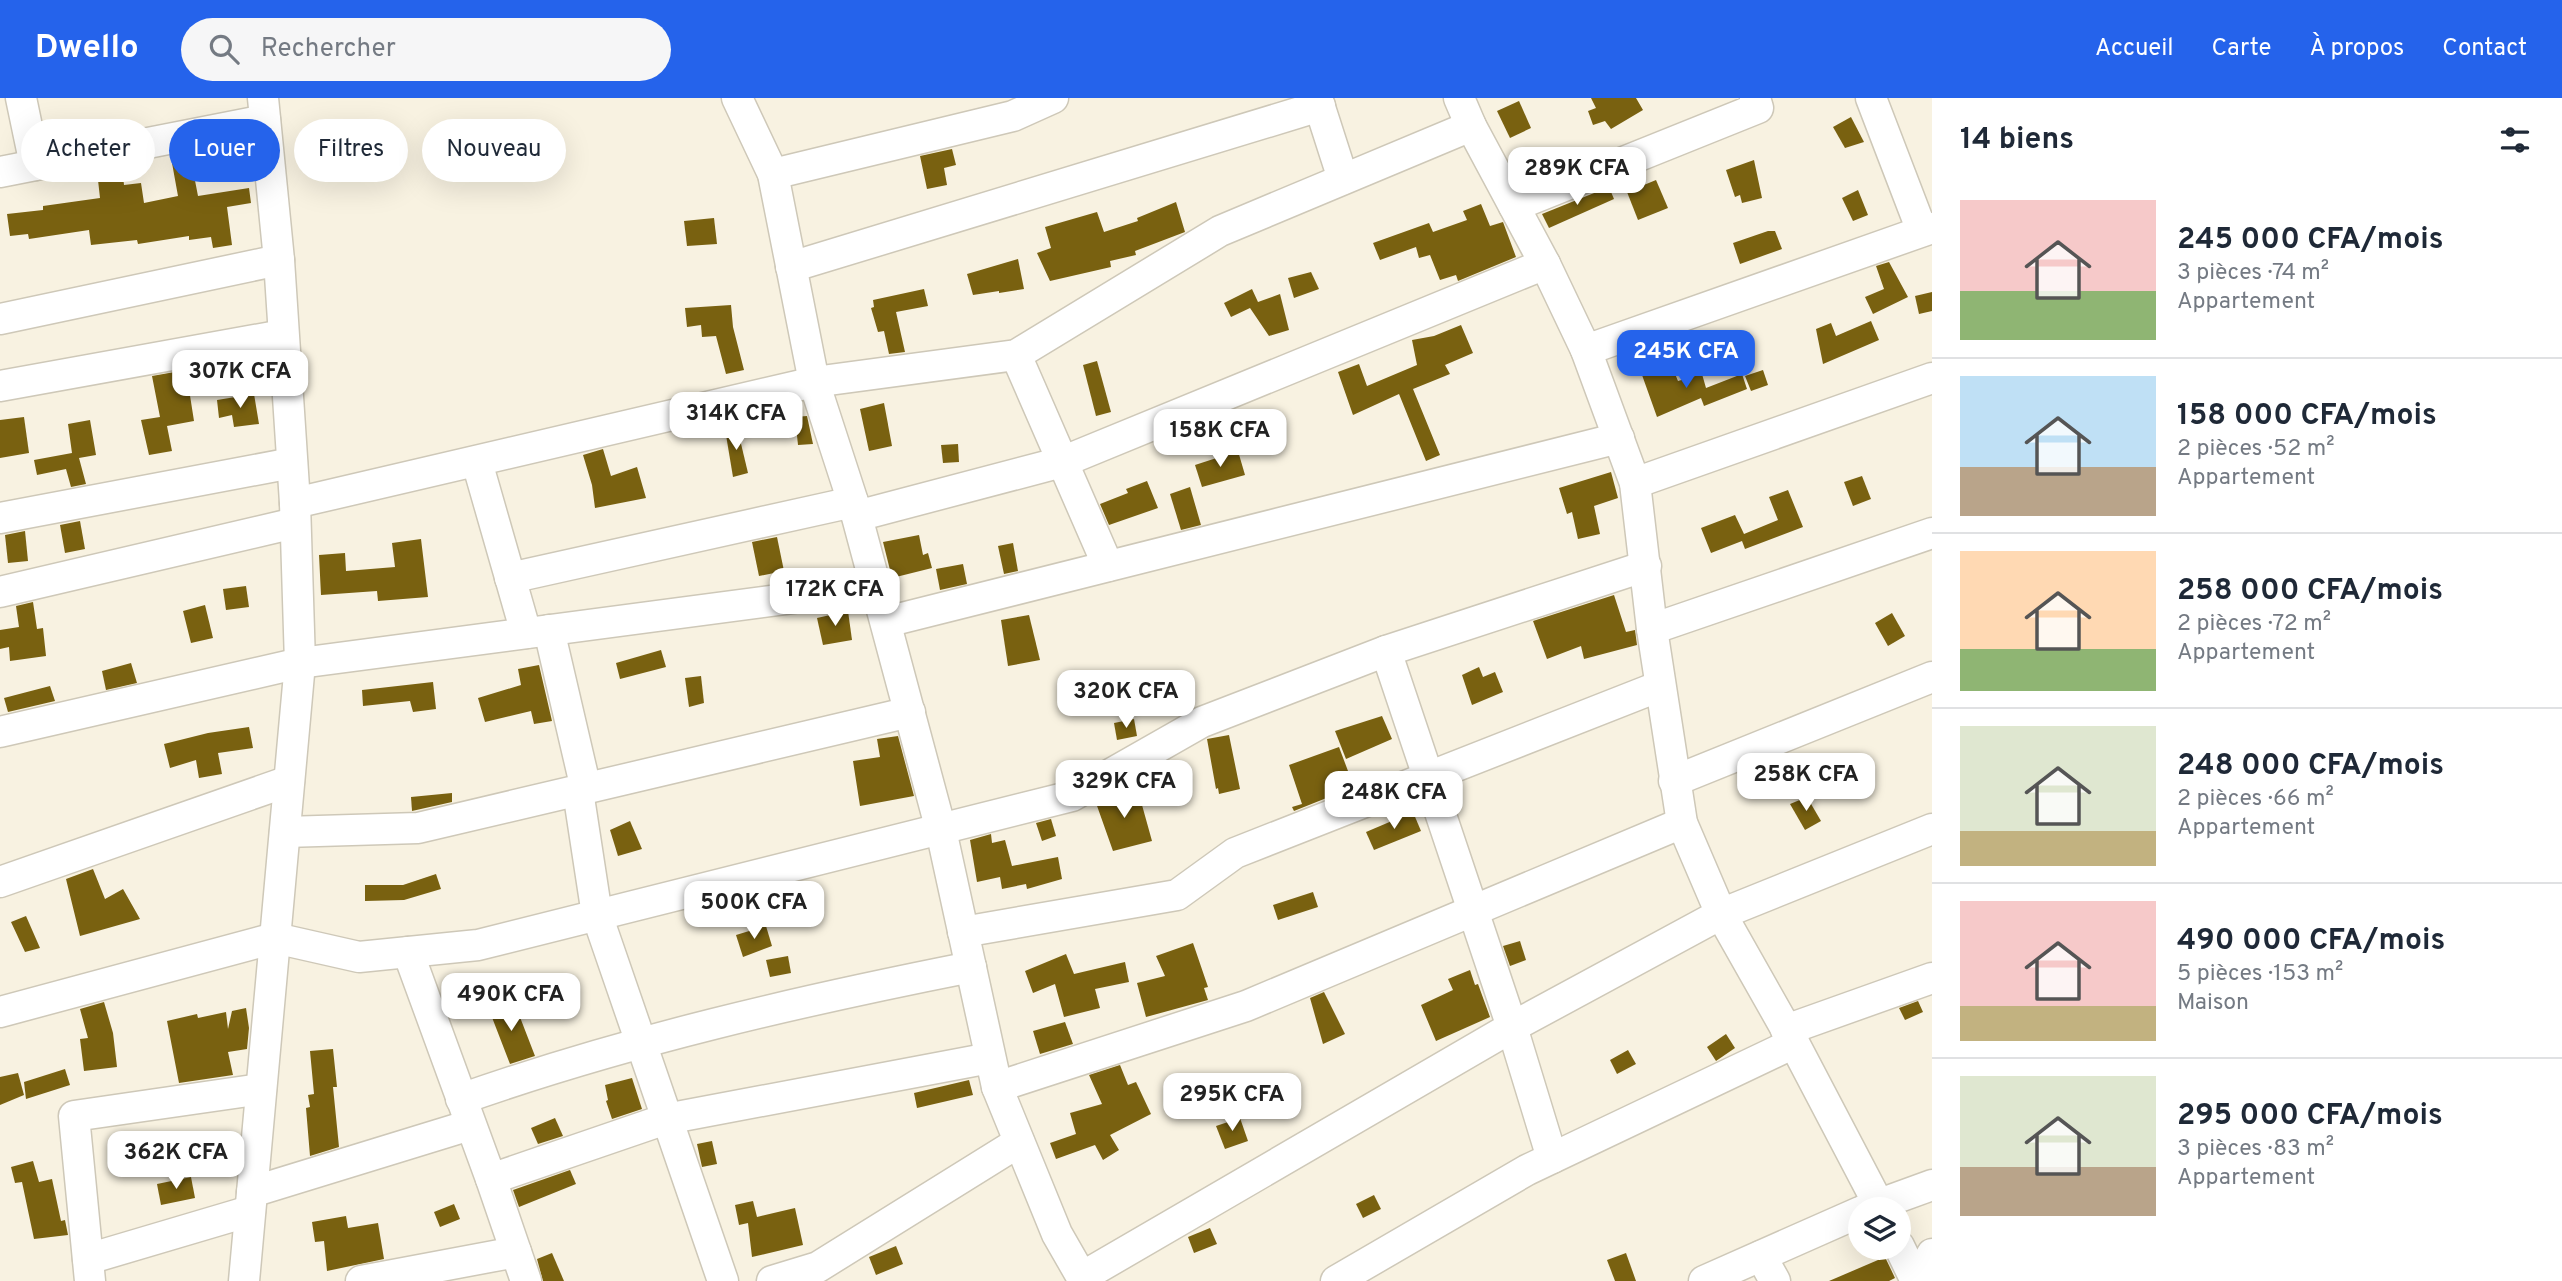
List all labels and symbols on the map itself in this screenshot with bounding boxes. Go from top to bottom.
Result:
pin: 289K CFA [1505,148,1649,207]
pin: 245K CFA [1614,330,1758,390]
pin: 307K CFA [168,350,312,410]
pin: 314K CFA [664,392,808,452]
pin: 158K CFA [1148,410,1292,469]
pin: 172K CFA [763,568,907,628]
pin: 320K CFA [1054,670,1198,730]
pin: 258K CFA [1734,754,1878,813]
pin: 329K CFA [1052,760,1196,820]
pin: 248K CFA [1322,772,1466,831]
pin: 500K CFA [682,882,826,941]
pin: 490K CFA [439,974,583,1033]
pin: 295K CFA [1160,1074,1304,1133]
pin: 362K CFA [104,1132,248,1191]

